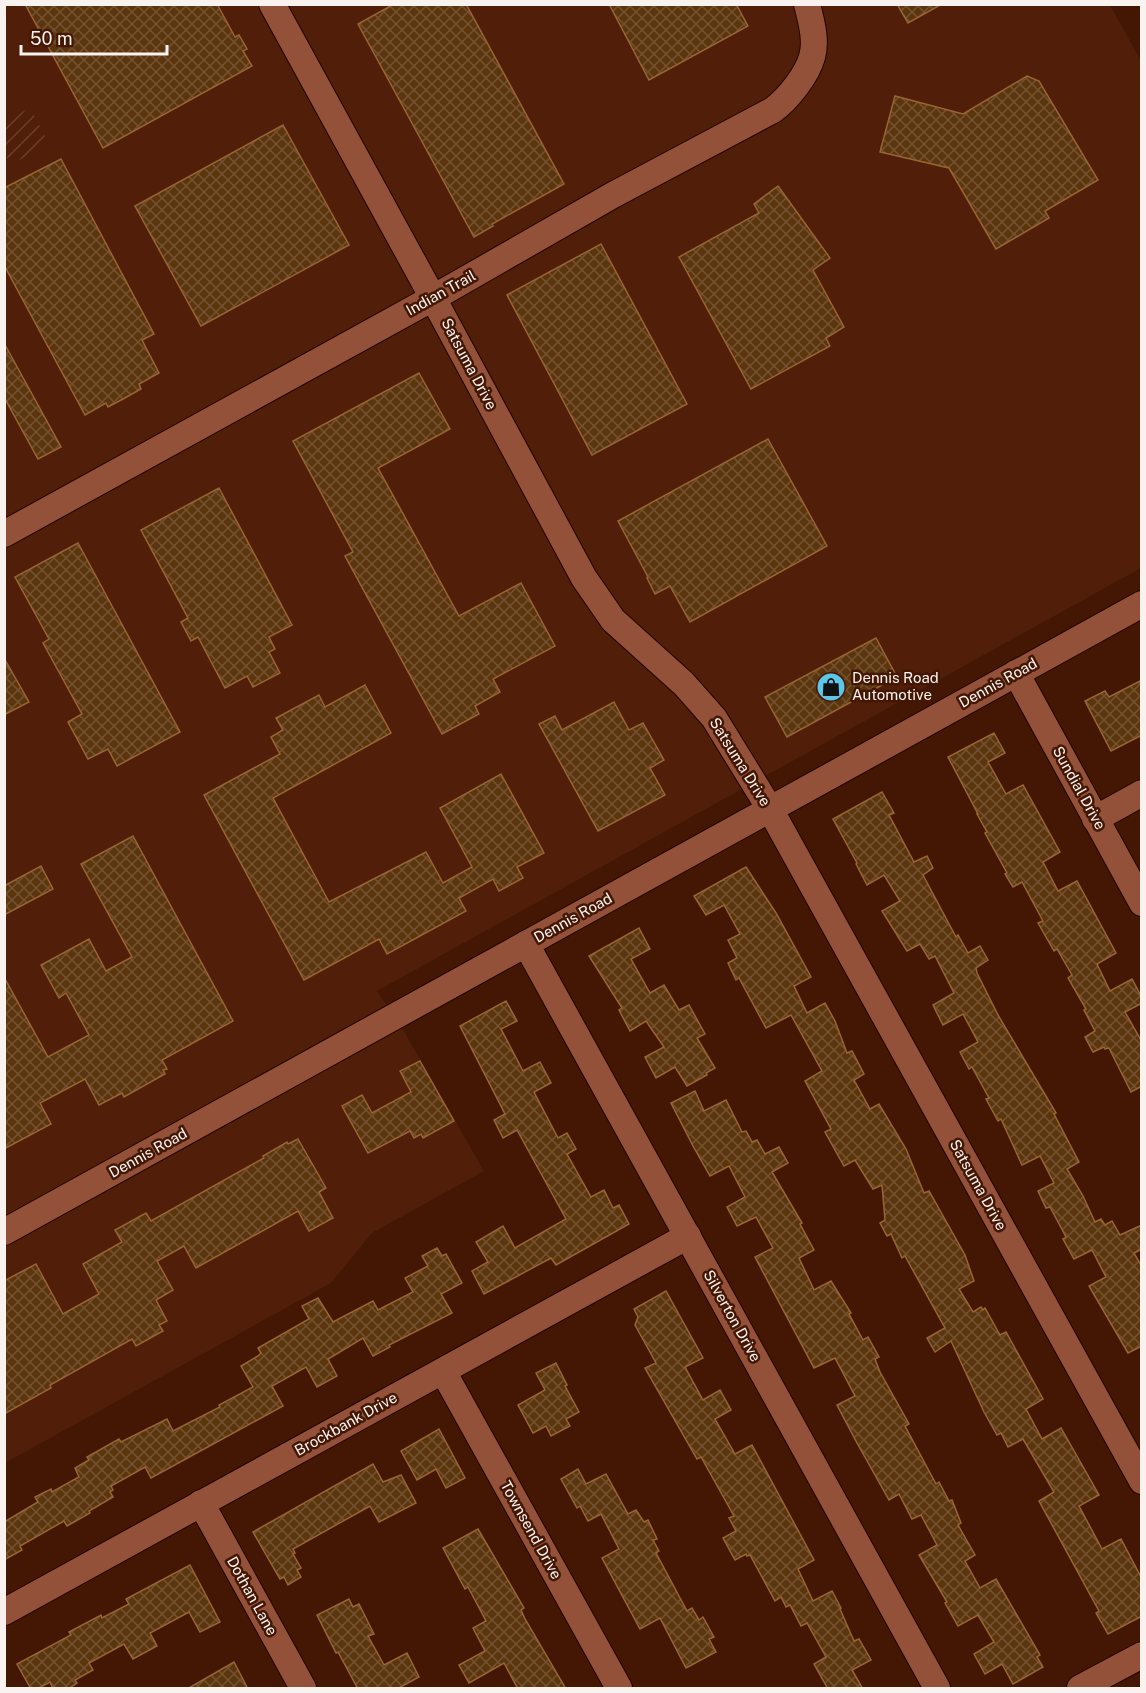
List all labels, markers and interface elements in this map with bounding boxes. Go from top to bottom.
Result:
scale bar [21,18,166,56]
text: 50 m [30,28,73,49]
street label: Indian Trail [403,266,479,319]
street label: Satsuma Drive [438,315,501,412]
street label: Dennis Road [956,654,1040,711]
place label: Dennis Road Automotive [852,669,939,703]
shop icon: Dennis Road Automotive [815,671,847,703]
street label: Satsuma Drive [706,714,774,809]
street label: Sundial Drive [1050,743,1109,832]
street label: Dennis Road [531,889,615,946]
street label: Dennis Road [106,1124,190,1181]
street label: Satsuma Drive [947,1136,1010,1233]
street label: Silverton Drive [700,1267,765,1364]
street label: Brockbank Drive [292,1388,400,1459]
street label: Townsend Drive [497,1478,565,1582]
street label: Dothan Lane [224,1553,281,1638]

